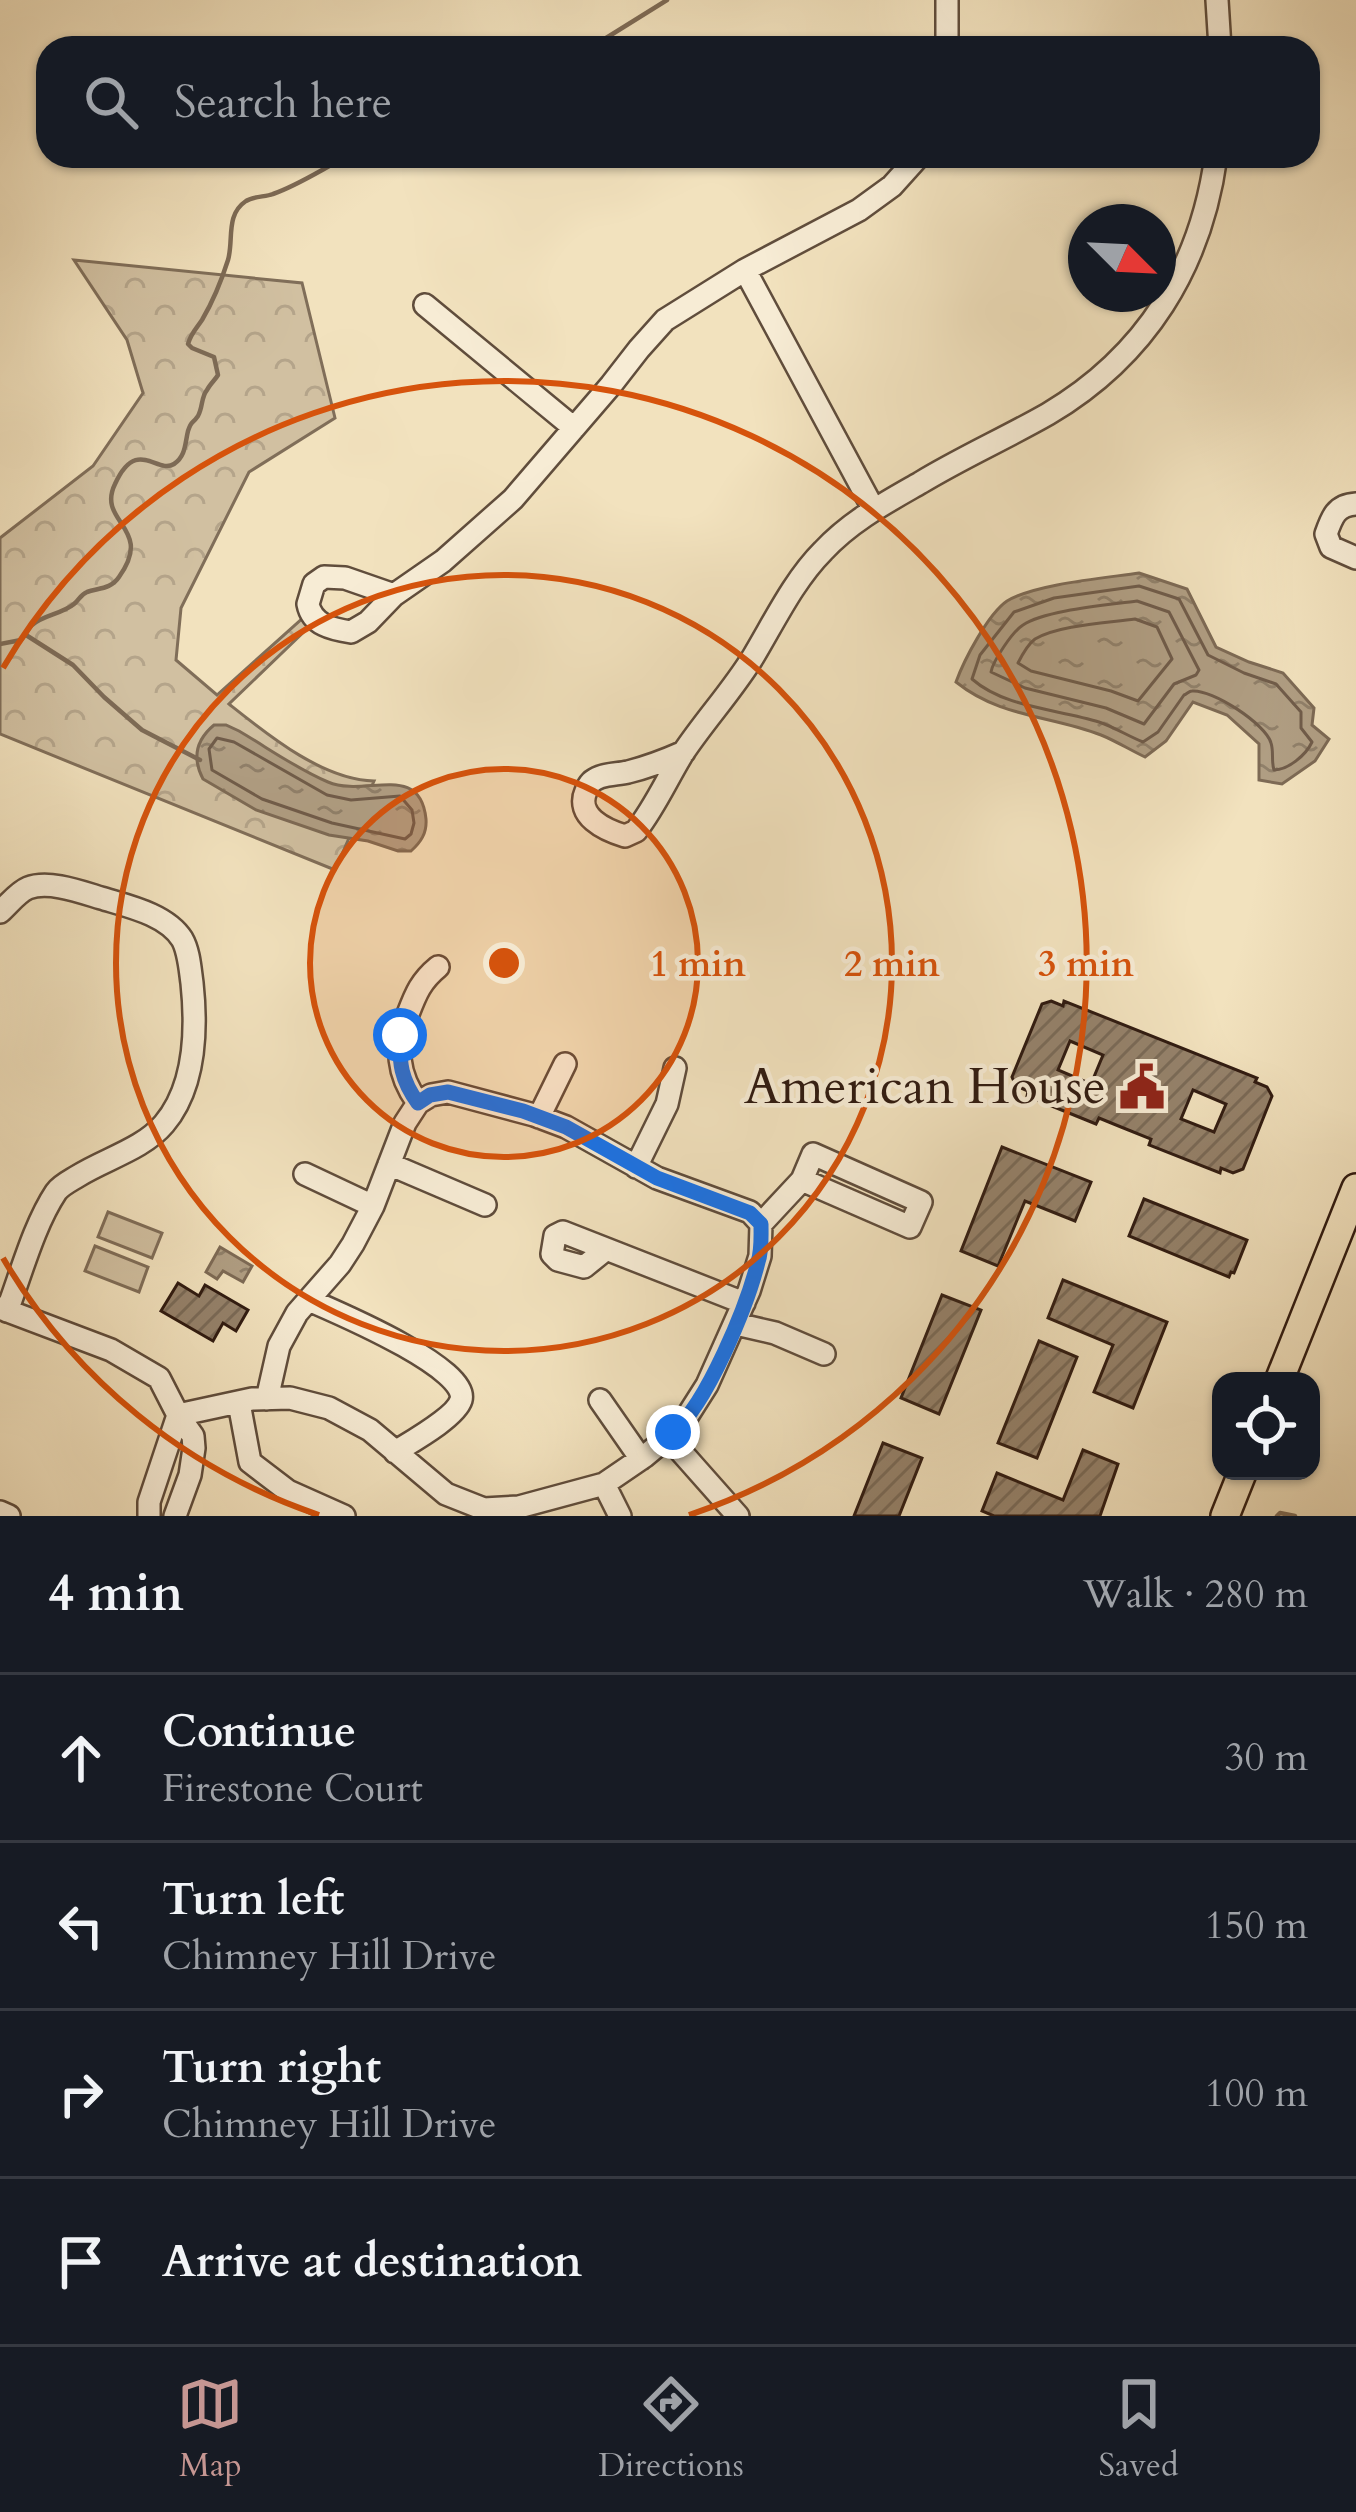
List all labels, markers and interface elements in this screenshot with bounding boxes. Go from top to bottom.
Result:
search box [36,36,1320,168]
icon: search [78,69,144,135]
text: Search here [174,72,392,133]
north arrow [1068,204,1176,312]
text: 1 min [650,940,746,989]
text: 2 min [844,940,940,989]
text: 3 min [1038,940,1134,989]
centre of rings [483,942,525,984]
route start [373,1008,427,1062]
place label: American House [744,1052,1106,1122]
public building icon: American House [1117,1062,1167,1112]
map controls [1212,1372,1320,1480]
button: locate [1212,1372,1320,1480]
route end [646,1405,700,1459]
text: 4 min [48,1559,184,1629]
text: Walk · 280 m [1083,1568,1308,1621]
text: Continue [162,1701,356,1762]
icon: ahead [48,1725,114,1791]
text: 30 m [1225,1731,1308,1784]
text: Firestone Court [162,1762,423,1815]
text: Turn left [162,1869,344,1930]
icon: left [48,1893,114,1959]
text: 150 m [1205,1899,1308,1952]
text: Chimney Hill Drive [162,1930,496,1983]
text: Turn right [162,2037,381,2098]
icon: right [48,2061,114,2127]
text: 100 m [1205,2067,1308,2120]
text: Chimney Hill Drive [162,2098,496,2151]
icon: arrive [48,2229,114,2295]
text: Arrive at destination [162,2231,582,2292]
tab: Map [177,2371,243,2488]
tab: Directions [598,2371,744,2488]
tab: Saved [1099,2371,1179,2488]

